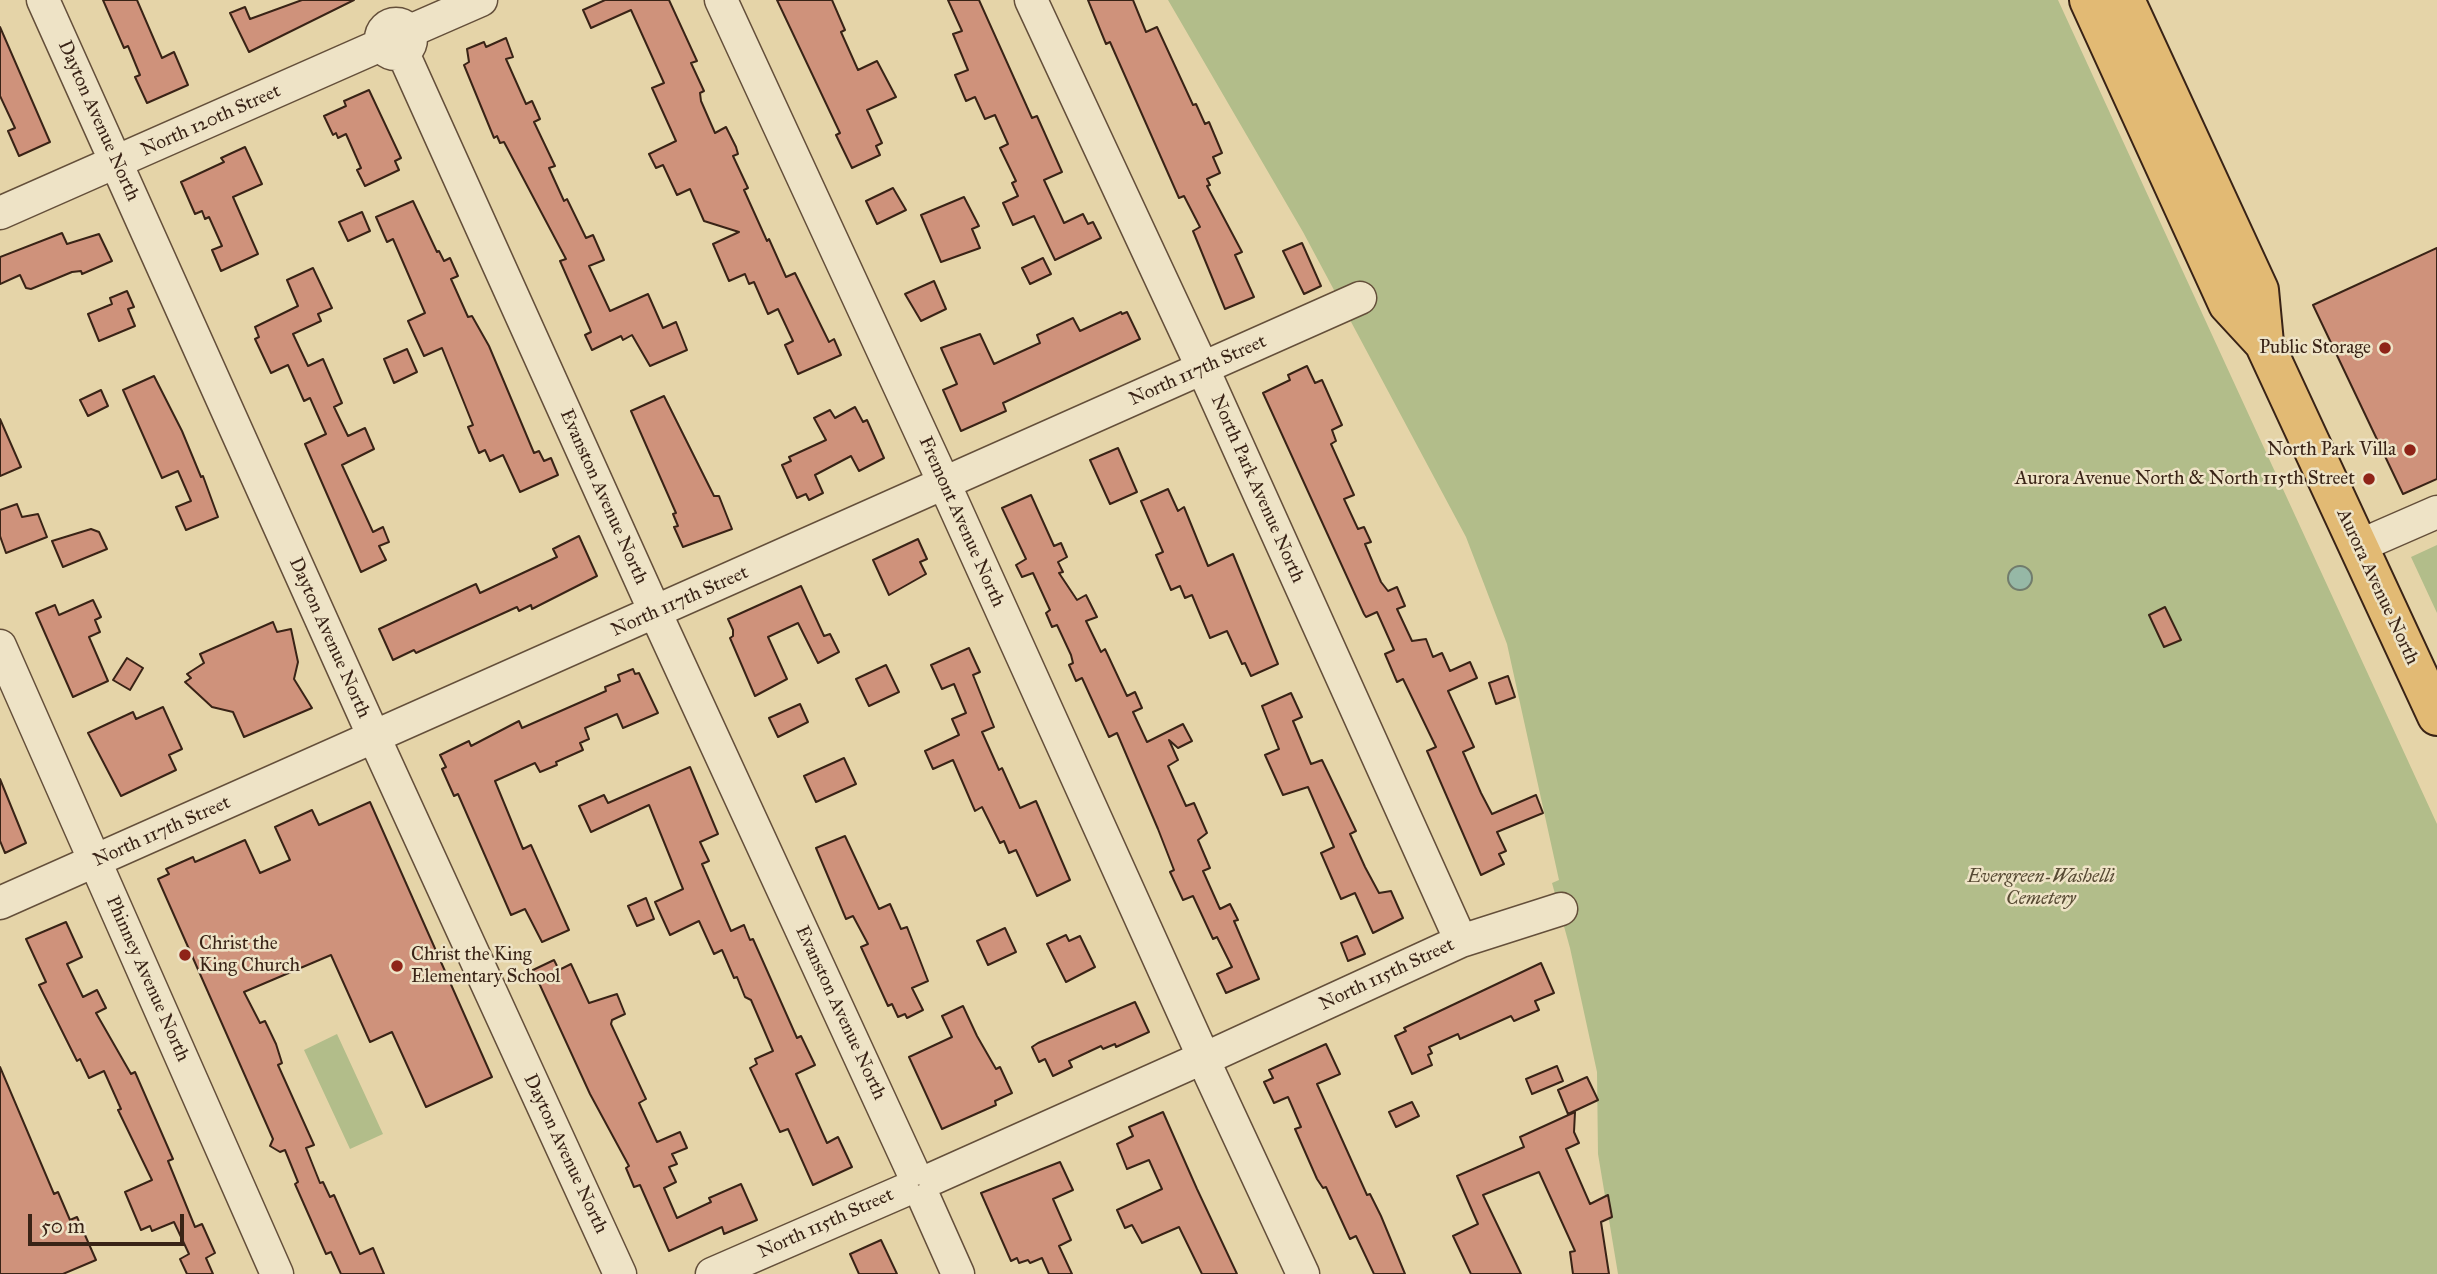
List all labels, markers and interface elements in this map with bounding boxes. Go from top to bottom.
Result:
street label: Dayton Avenue North [52,37,144,205]
street label: North 120th Street [138,80,284,162]
street label: North 117th Street [1126,331,1270,411]
place label: Public Storage [2259,337,2371,359]
marker: Public Storage [2377,340,2393,356]
street label: North Park Avenue North [1205,391,1309,587]
street label: Evanston Avenue North [554,406,652,588]
street label: Fremont Avenue North [913,433,1009,611]
place label: North Park Villa [2267,439,2396,461]
marker: North Park Villa [2402,442,2418,458]
place label: Aurora Avenue North & North 115th Street [2015,468,2355,490]
marker: Aurora Avenue North & North 115th Street [2361,471,2377,487]
street label: Aurora Avenue North [2331,505,2423,669]
street label: Dayton Avenue North [283,554,375,722]
street label: North 117th Street [608,562,752,642]
street label: North 117th Street [90,792,234,872]
park label: Evergreen-Washelli Cemetery [1967,866,2115,910]
street label: Phinney Avenue North [100,893,194,1065]
street label: Evanston Avenue North [790,922,890,1104]
place label: Christ the King Church [199,933,300,977]
street label: North 115th Street [1316,934,1458,1016]
place label: Christ the King Elementary School [411,944,560,988]
marker: Christ the King Church [177,947,193,963]
marker: Christ the King Elementary School [389,958,405,974]
street label: Dayton Avenue North [518,1071,612,1237]
street label: North 115th Street [755,1184,897,1264]
scale bar [32,1200,187,1244]
text: 50 m [41,1213,85,1239]

